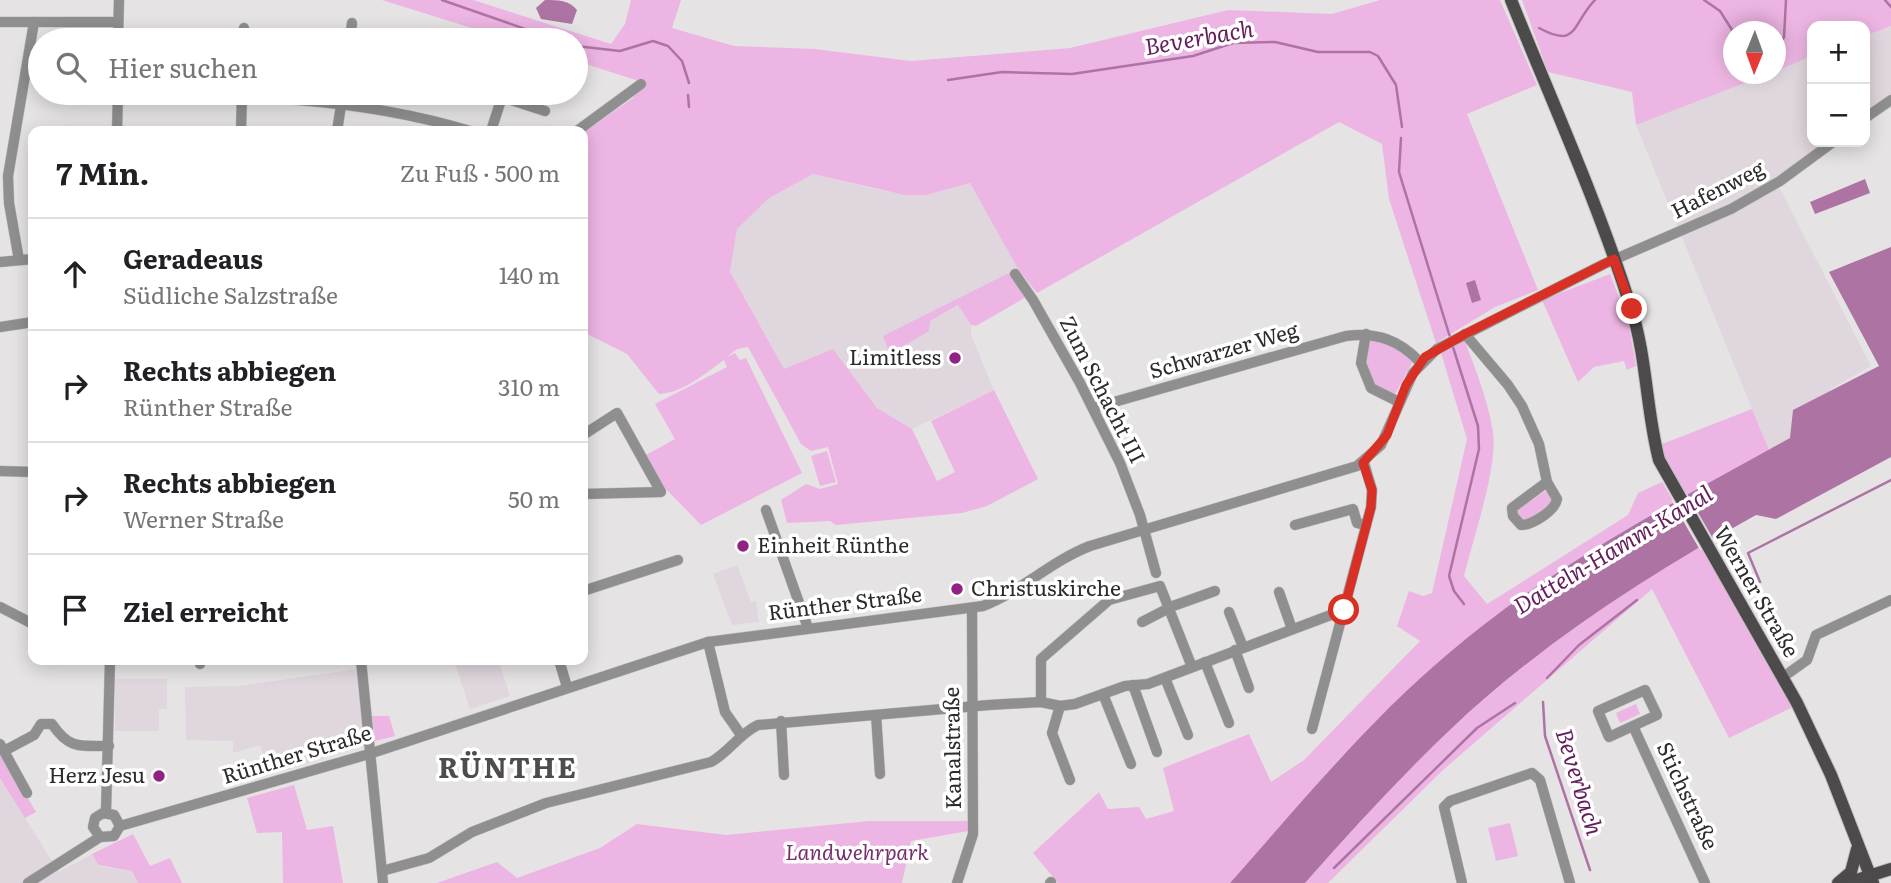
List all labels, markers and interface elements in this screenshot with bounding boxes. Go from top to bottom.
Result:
water label: Beverbach [1142,10,1256,62]
north arrow [1723,21,1786,84]
map controls [1807,21,1870,147]
button: + [1807,21,1870,84]
search box [28,28,588,105]
text: Hier suchen [108,47,258,86]
icon: search [52,48,90,86]
button: − [1807,84,1870,147]
text: 7 Min. [56,150,149,194]
street label: Hafenweg [1665,151,1769,225]
text: Zu Fuß · 500 m [400,155,560,189]
text: Geradeaus [123,238,263,277]
icon: ahead [56,255,94,293]
text: 140 m [499,257,560,291]
text: Südliche Salzstraße [123,277,338,311]
route end [1616,293,1647,324]
street label: Zum Schacht III [1054,310,1155,468]
street label: Schwarzer Weg [1145,312,1302,385]
place label: Limitless [849,340,941,371]
text: Rechts abbiegen [123,350,336,389]
marker: Limitless [947,350,963,366]
icon: right [56,367,94,405]
text: 310 m [498,369,560,403]
text: Rünther Straße [123,389,292,423]
text: Rechts abbiegen [123,462,336,501]
water label: Datteln-Hamm-Kanal [1506,475,1718,621]
icon: right [56,479,94,517]
text: 50 m [508,481,560,515]
text: Werner Straße [123,501,284,535]
street label: Werner Straße [1708,519,1808,662]
place label: Einheit Rünthe [757,528,909,559]
marker: Einheit Rünthe [735,538,751,554]
place label: Christuskirche [971,571,1121,602]
street label: Rünther Straße [766,577,923,626]
marker: Christuskirche [949,581,965,597]
icon: arrive [56,591,94,629]
text: Ziel erreicht [123,591,288,630]
route start [1328,594,1359,625]
street label: Kanalstraße [934,686,967,810]
street label: Rünther Straße [218,715,375,790]
water label: Beverbach [1549,724,1613,839]
street label: Stichstraße [1651,736,1728,854]
district label: RÜNTHE [438,745,578,787]
place label: Herz Jesu [48,758,145,789]
marker: Herz Jesu [151,768,167,784]
park label: Landwehrpark [785,835,929,866]

